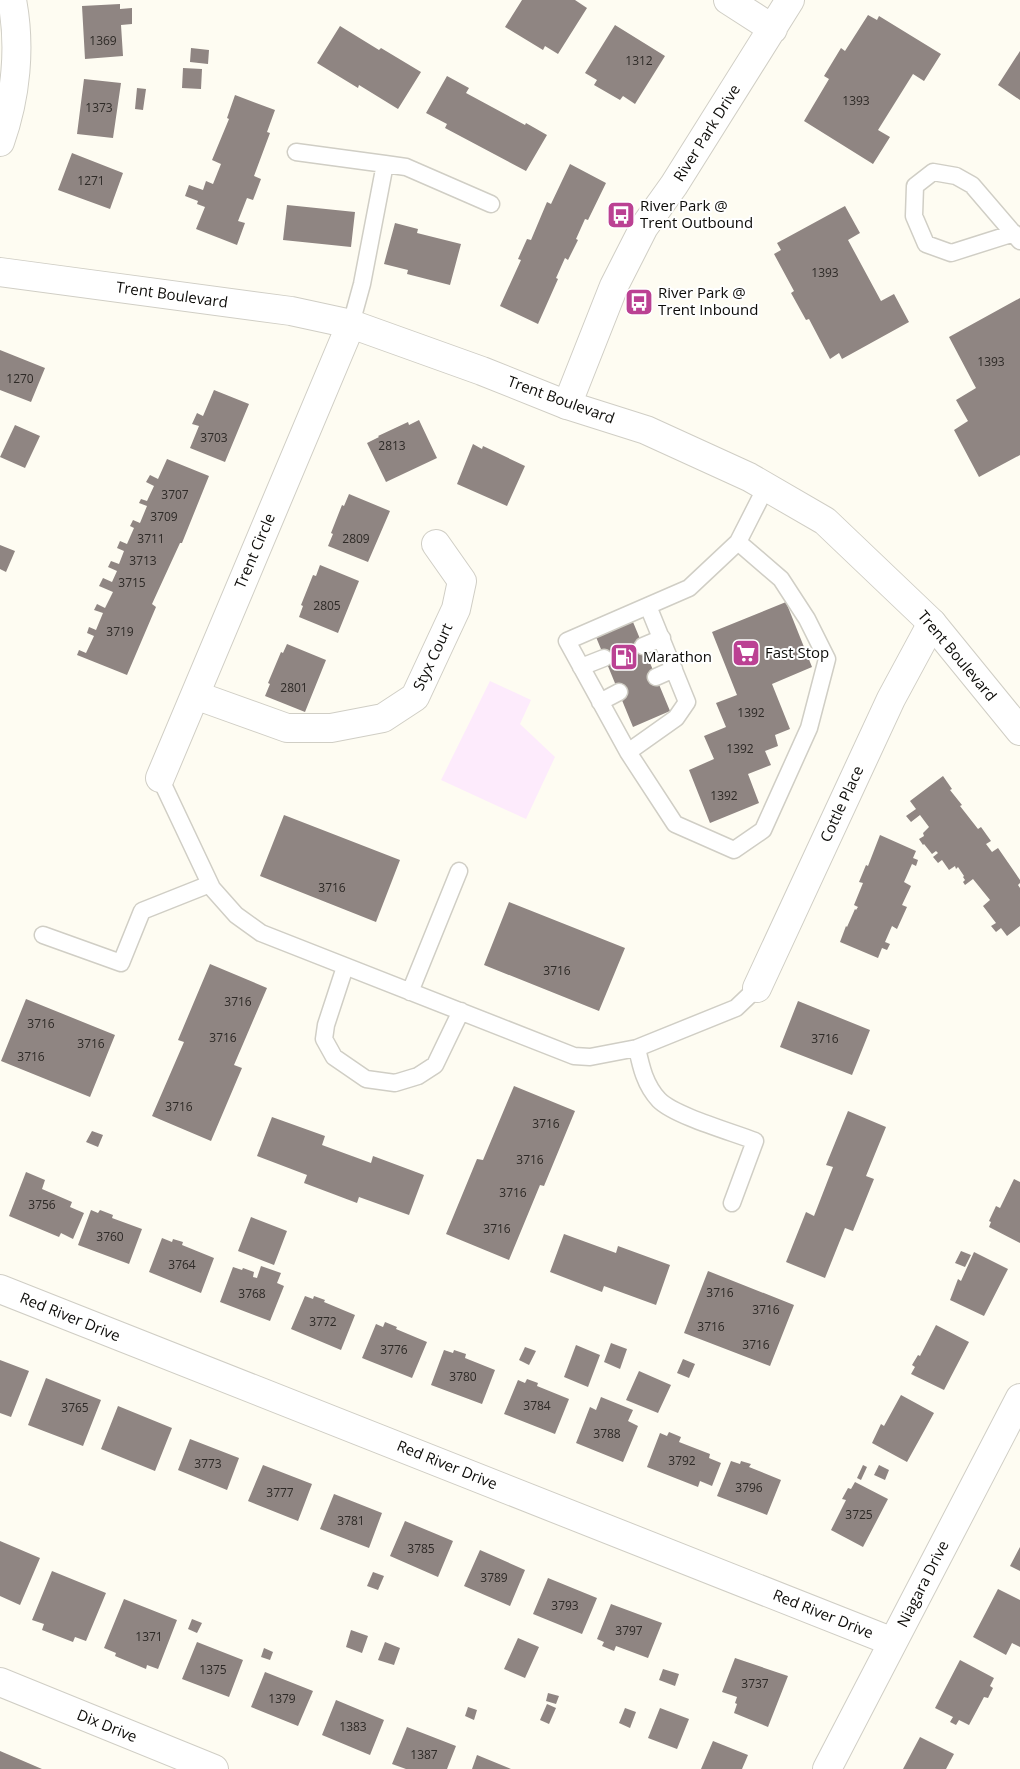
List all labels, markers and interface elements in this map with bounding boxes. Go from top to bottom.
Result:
house number: 1369 [89,32,117,49]
house number: 1312 [625,52,653,69]
street label: River Park Drive [668,80,744,185]
house number: 1393 [842,92,870,109]
house number: 1373 [85,99,113,116]
house number: 1271 [77,172,105,189]
place label: River Park @ Trent Outbound [640,195,753,232]
bus stop icon: River Park @ Trent Outbound [606,200,636,230]
house number: 1393 [811,264,839,281]
street label: Trent Boulevard [115,276,229,312]
place label: River Park @ Trent Inbound [658,282,758,319]
bus stop icon: River Park @ Trent Inbound [624,287,654,317]
house number: 1393 [977,353,1005,370]
house number: 1270 [6,370,34,387]
street label: Trent Boulevard [505,370,618,428]
house number: 3703 [200,429,228,446]
house number: 2813 [378,437,406,454]
house number: 3707 [161,486,189,503]
house number: 3709 [150,508,178,525]
street label: Trent Circle [229,510,279,591]
house number: 3711 [137,530,165,547]
house number: 2809 [342,530,370,547]
house number: 3713 [129,552,157,569]
house number: 3715 [118,574,146,591]
house number: 2805 [313,597,341,614]
street label: Trent Boulevard [914,606,1002,705]
street label: Styx Court [408,620,456,693]
house number: 3719 [106,623,134,640]
supermarket icon: Fast Stop [731,638,761,668]
fuel station icon: Marathon [609,642,639,672]
place label: Fast Stop [765,642,829,662]
place label: Marathon [643,646,712,666]
house number: 2801 [280,679,308,696]
house number: 1392 [737,704,765,721]
house number: 1392 [726,740,754,757]
street label: Cottle Place [815,762,867,845]
house number: 1392 [710,787,738,804]
house number: 3716 [318,879,346,896]
house number: 3716 [543,962,571,979]
house number: 3716 [224,993,252,1010]
house number: 3716 [27,1015,55,1032]
house number: 3716 [209,1029,237,1046]
house number: 3716 [811,1030,839,1047]
house number: 3716 [77,1035,105,1052]
house number: 3716 [17,1048,45,1065]
house number: 3716 [165,1098,193,1115]
house number: 3716 [532,1115,560,1132]
house number: 3716 [516,1151,544,1168]
house number: 3716 [499,1184,527,1201]
house number: 3756 [28,1196,56,1213]
house number: 3716 [483,1220,511,1237]
house number: 3760 [96,1228,124,1245]
house number: 3764 [168,1256,196,1273]
house number: 3716 [706,1284,734,1301]
house number: 3768 [238,1285,266,1302]
street label: Red River Drive [17,1287,123,1345]
house number: 3716 [752,1301,780,1318]
house number: 3772 [309,1313,337,1330]
house number: 3716 [697,1318,725,1335]
house number: 3716 [742,1336,770,1353]
house number: 3776 [380,1341,408,1358]
house number: 3780 [449,1368,477,1385]
house number: 3784 [523,1397,551,1414]
house number: 3765 [61,1399,89,1416]
house number: 3788 [593,1425,621,1442]
street label: Red River Drive [394,1435,500,1493]
house number: 3792 [668,1452,696,1469]
house number: 3773 [194,1455,222,1472]
house number: 3796 [735,1479,763,1496]
house number: 3777 [266,1484,294,1501]
house number: 3725 [845,1506,873,1523]
house number: 3781 [337,1512,365,1529]
street label: Niagara Drive [892,1537,953,1630]
house number: 3785 [407,1540,435,1557]
house number: 3789 [480,1569,508,1586]
street label: Red River Drive [770,1584,876,1642]
house number: 3793 [551,1597,579,1614]
house number: 3797 [615,1622,643,1639]
house number: 1371 [135,1628,163,1645]
house number: 1375 [199,1661,227,1678]
house number: 3737 [741,1675,769,1692]
house number: 1379 [268,1690,296,1707]
street label: Dix Drive [74,1704,140,1746]
house number: 1383 [339,1718,367,1735]
house number: 1387 [410,1746,438,1763]

